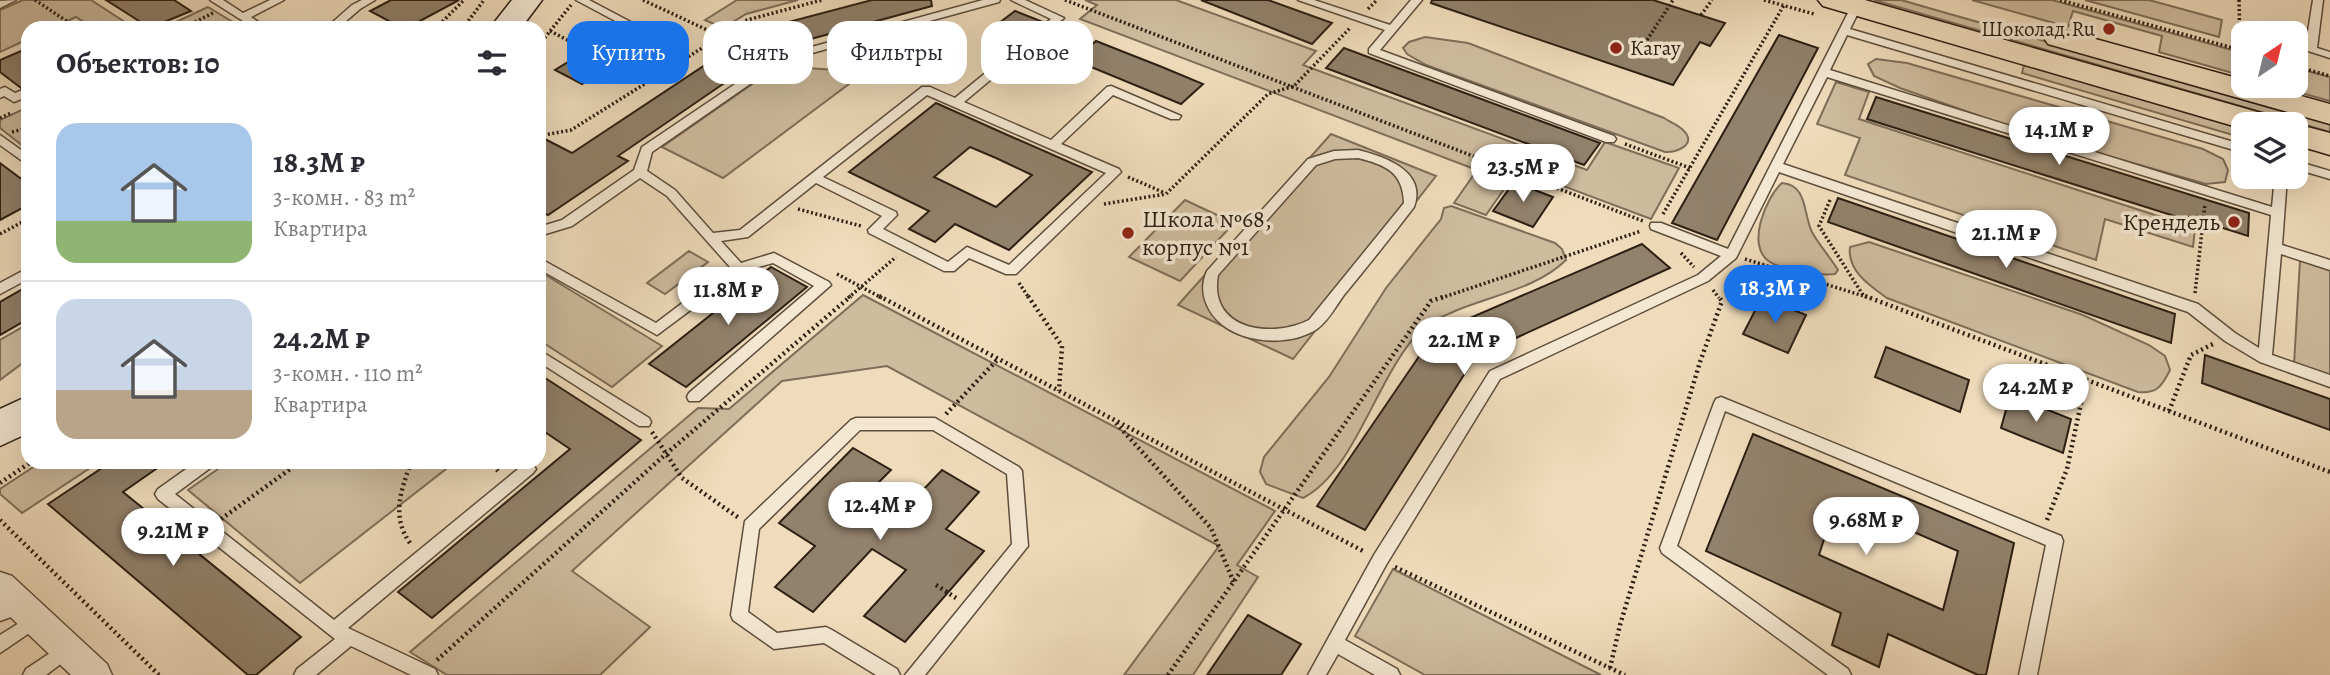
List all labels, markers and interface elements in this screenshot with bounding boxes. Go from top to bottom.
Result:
place label: Шоколад.Ru [1981,15,2096,43]
chip: Купить [567,21,689,84]
chip: Снять [703,21,813,84]
chip: Фильтры [827,21,967,84]
chip: Новое [981,21,1093,84]
marker: Шоколад.Ru [2101,21,2117,37]
north arrow [2231,21,2308,98]
map controls [2231,21,2308,189]
place label: Кагау [1630,34,1681,62]
marker: Кагау [1608,40,1624,56]
text: Объектов: 10 [56,43,219,83]
icon: filters [473,44,511,82]
pin: 14.1M ₽ [1994,108,2124,167]
button: layers [2231,112,2308,189]
text: 14.1M ₽ [2025,114,2093,145]
text: 18.3M ₽ [273,142,365,182]
pin: 23.5M ₽ [1458,144,1588,204]
icon: home [112,151,196,235]
text: 23.5M ₽ [1487,151,1559,182]
text: 3-комн. · 83 m² [273,182,415,213]
place label: Школа №68, корпус №1 [1142,203,1272,263]
place label: Крендель [2122,206,2221,238]
pin: 21.1M ₽ [1941,210,2071,270]
text: Квартира [273,213,368,244]
marker: Крендель [2226,214,2242,230]
text: 21.1M ₽ [1972,217,2040,248]
marker: Школа №68, корпус №1 [1120,225,1136,241]
pin: 18.3M ₽ [1710,266,1840,325]
pin: 11.8M ₽ [663,268,793,327]
text: 18.3M ₽ [1740,272,1810,303]
text: 11.8M ₽ [694,274,762,305]
text: 24.2M ₽ [273,318,370,358]
pin: 22.1M ₽ [1399,318,1529,377]
text: 22.1M ₽ [1428,324,1500,355]
icon: home [112,327,196,411]
text: 3-комн. · 110 m² [273,358,423,389]
pin: 24.2M ₽ [1971,364,2101,424]
text: 24.2M ₽ [1999,371,2073,402]
text: Квартира [273,389,368,420]
pin: 12.4M ₽ [815,482,945,542]
text: 12.4M ₽ [844,489,916,520]
pin: 9.68M ₽ [1801,498,1931,557]
text: 9.68M ₽ [1829,504,1903,535]
pin: 9.21M ₽ [108,508,238,568]
text: 9.21M ₽ [137,515,209,546]

